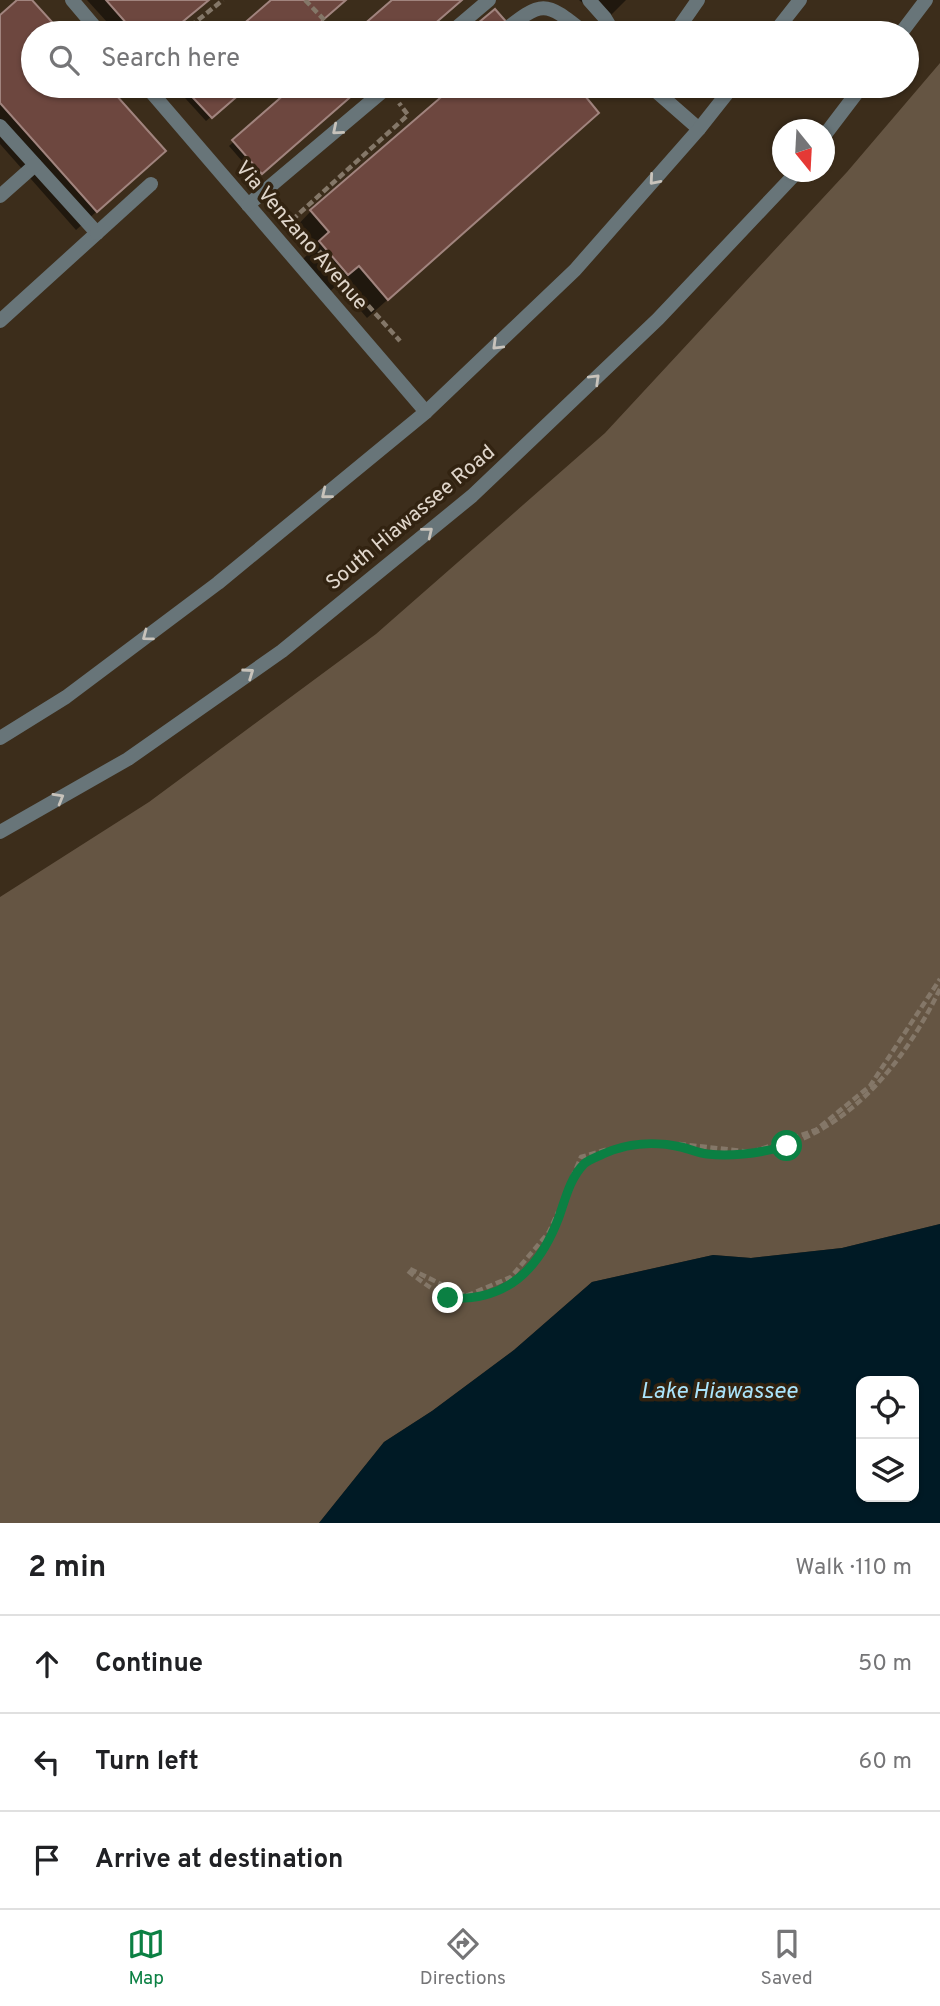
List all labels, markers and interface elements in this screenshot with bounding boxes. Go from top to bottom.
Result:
search box [21,21,919,98]
icon: search [45,41,83,79]
text: Search here [101,43,240,76]
north arrow [772,119,835,182]
one-way arrow [332,122,345,134]
street label: Via Venzano Avenue [229,156,373,316]
one-way arrow [650,172,662,185]
one-way arrow [492,336,505,349]
one-way arrow [587,375,600,387]
street label: South Hiawassee Road [321,439,501,597]
one-way arrow [321,486,333,499]
one-way arrow [420,528,432,541]
one-way arrow [143,627,155,640]
one-way arrow [241,669,254,681]
one-way arrow [52,793,65,806]
route start [771,1130,802,1161]
route end [432,1282,463,1313]
map controls [856,1376,919,1502]
button: locate [856,1376,919,1439]
water label: Lake Hiawassee [641,1378,799,1407]
button: layers [856,1439,919,1502]
text: 2 min [28,1550,106,1587]
text: Walk · 110 m [795,1554,912,1583]
icon: ahead [28,1645,66,1683]
text: Continue [95,1648,203,1681]
text: 50 m [858,1650,912,1679]
icon: left [28,1743,66,1781]
text: Turn left [95,1746,199,1779]
text: 60 m [859,1748,912,1777]
icon: arrive [28,1841,66,1879]
text: Arrive at destination [95,1844,343,1877]
tab: Map [127,1925,165,1991]
tab: Directions [420,1925,506,1991]
tab: Saved [761,1925,813,1991]

